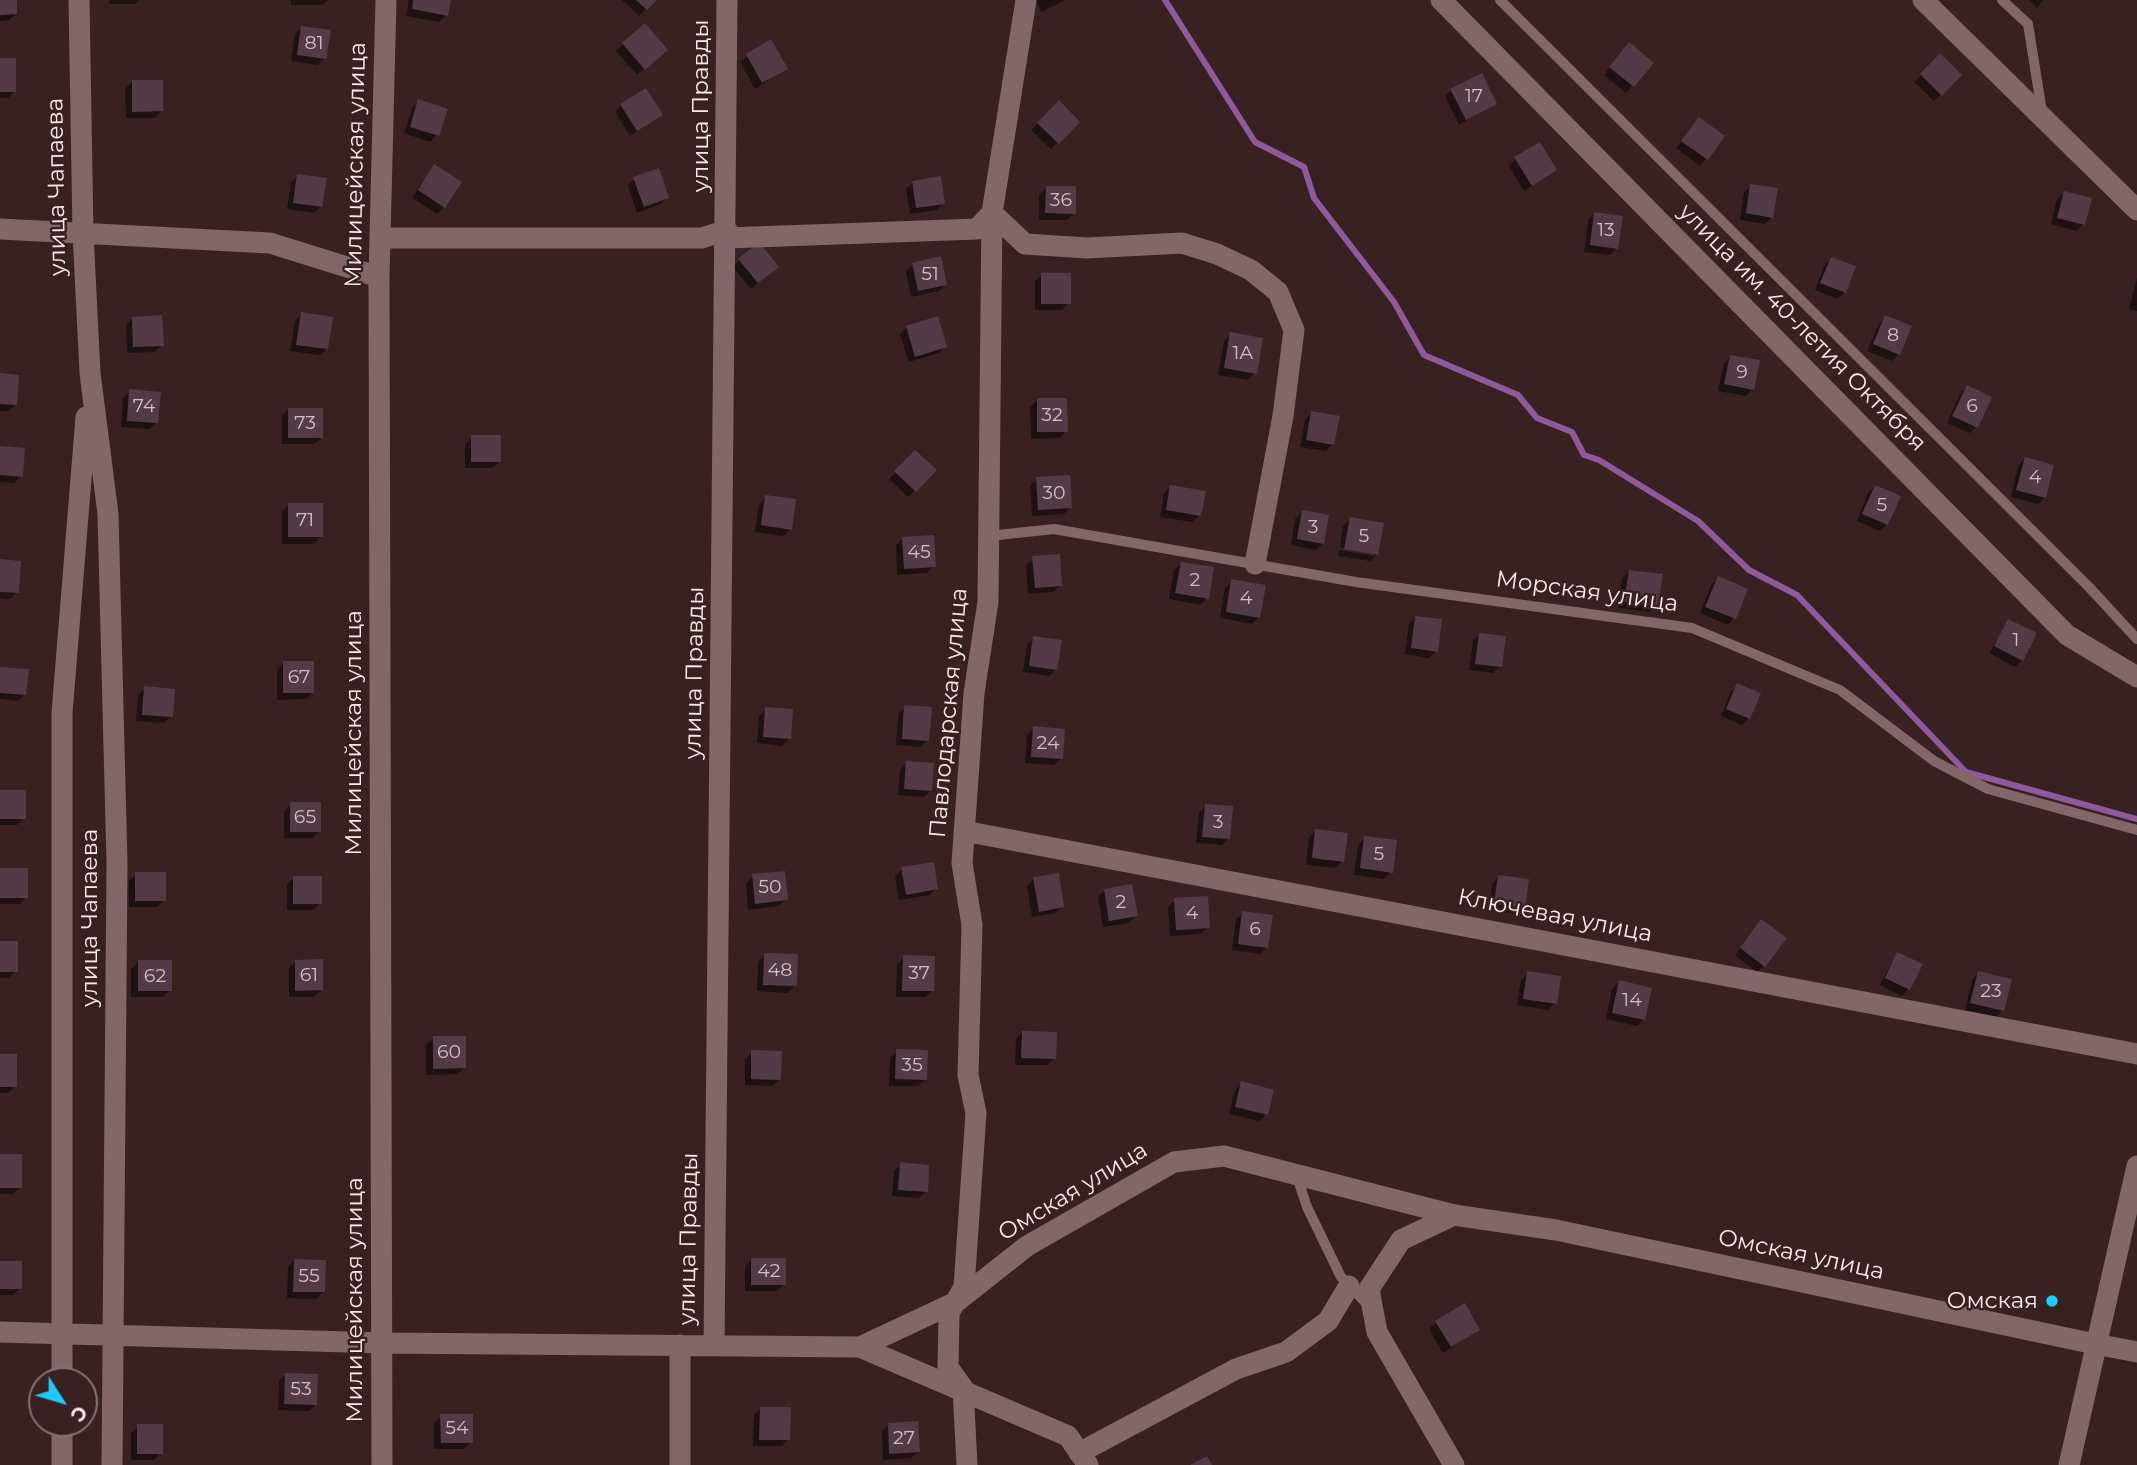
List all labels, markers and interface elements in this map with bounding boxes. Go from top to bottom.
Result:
street label: улица Правды [687,20,715,192]
house number: 81 [305,32,323,54]
street label: Милицейская улица [340,42,372,288]
house number: 17 [1465,85,1483,107]
street label: улица Чапаева [42,98,72,276]
house number: 36 [1050,189,1072,211]
street label: улица им. 40-летия Октября [1673,199,1931,457]
house number: 13 [1597,219,1615,241]
house number: 51 [921,263,939,285]
house number: 8 [1887,324,1899,346]
house number: 1А [1233,342,1253,364]
house number: 9 [1736,361,1748,383]
house number: 74 [133,395,155,417]
house number: 6 [1966,395,1978,417]
house number: 32 [1041,404,1063,426]
house number: 73 [294,412,316,434]
house number: 4 [2029,466,2041,488]
house number: 30 [1042,482,1066,504]
house number: 5 [1877,494,1887,516]
house number: 71 [296,509,314,531]
house number: 3 [1308,516,1318,538]
house number: 5 [1359,525,1369,547]
house number: 45 [907,541,931,563]
street label: Морская улица [1494,566,1680,618]
house number: 2 [1190,569,1200,591]
street label: улица Правды [680,586,710,760]
street label: Павлодарская улица [924,587,974,839]
house number: 4 [1240,587,1252,609]
street label: Милицейская улица [340,610,368,856]
house number: 1 [2013,629,2019,651]
house number: 67 [288,666,310,688]
house number: 24 [1037,732,1059,754]
house number: 65 [294,806,316,828]
house number: 3 [1213,811,1223,833]
street label: улица Чапаева [76,829,104,1007]
house number: 5 [1374,843,1384,865]
house number: 50 [758,876,782,898]
street label: Ключевая улица [1455,884,1655,948]
house number: 2 [1116,891,1126,913]
house number: 4 [1186,902,1198,924]
house number: 6 [1249,918,1261,940]
house number: 48 [768,959,792,981]
house number: 37 [908,962,930,984]
house number: 61 [300,964,318,986]
house number: 62 [144,965,166,987]
house number: 23 [1980,980,2002,1002]
house number: 14 [1622,989,1642,1011]
house number: 60 [437,1041,461,1063]
house number: 35 [901,1054,923,1076]
street label: Омская улица [993,1137,1153,1247]
street label: улица Правды [674,1152,704,1326]
street label: Милицейская улица [341,1177,369,1423]
street label: Омская улица [1715,1224,1887,1286]
house number: 42 [757,1260,781,1282]
house number: 55 [298,1265,320,1287]
place label: Омская [1947,1287,2038,1315]
marker: Омская [2044,1293,2060,1309]
north arrow [28,1367,98,1437]
house number: 53 [290,1378,312,1400]
text: С [65,1401,92,1426]
house number: 54 [445,1417,469,1439]
house number: 27 [893,1427,915,1449]

